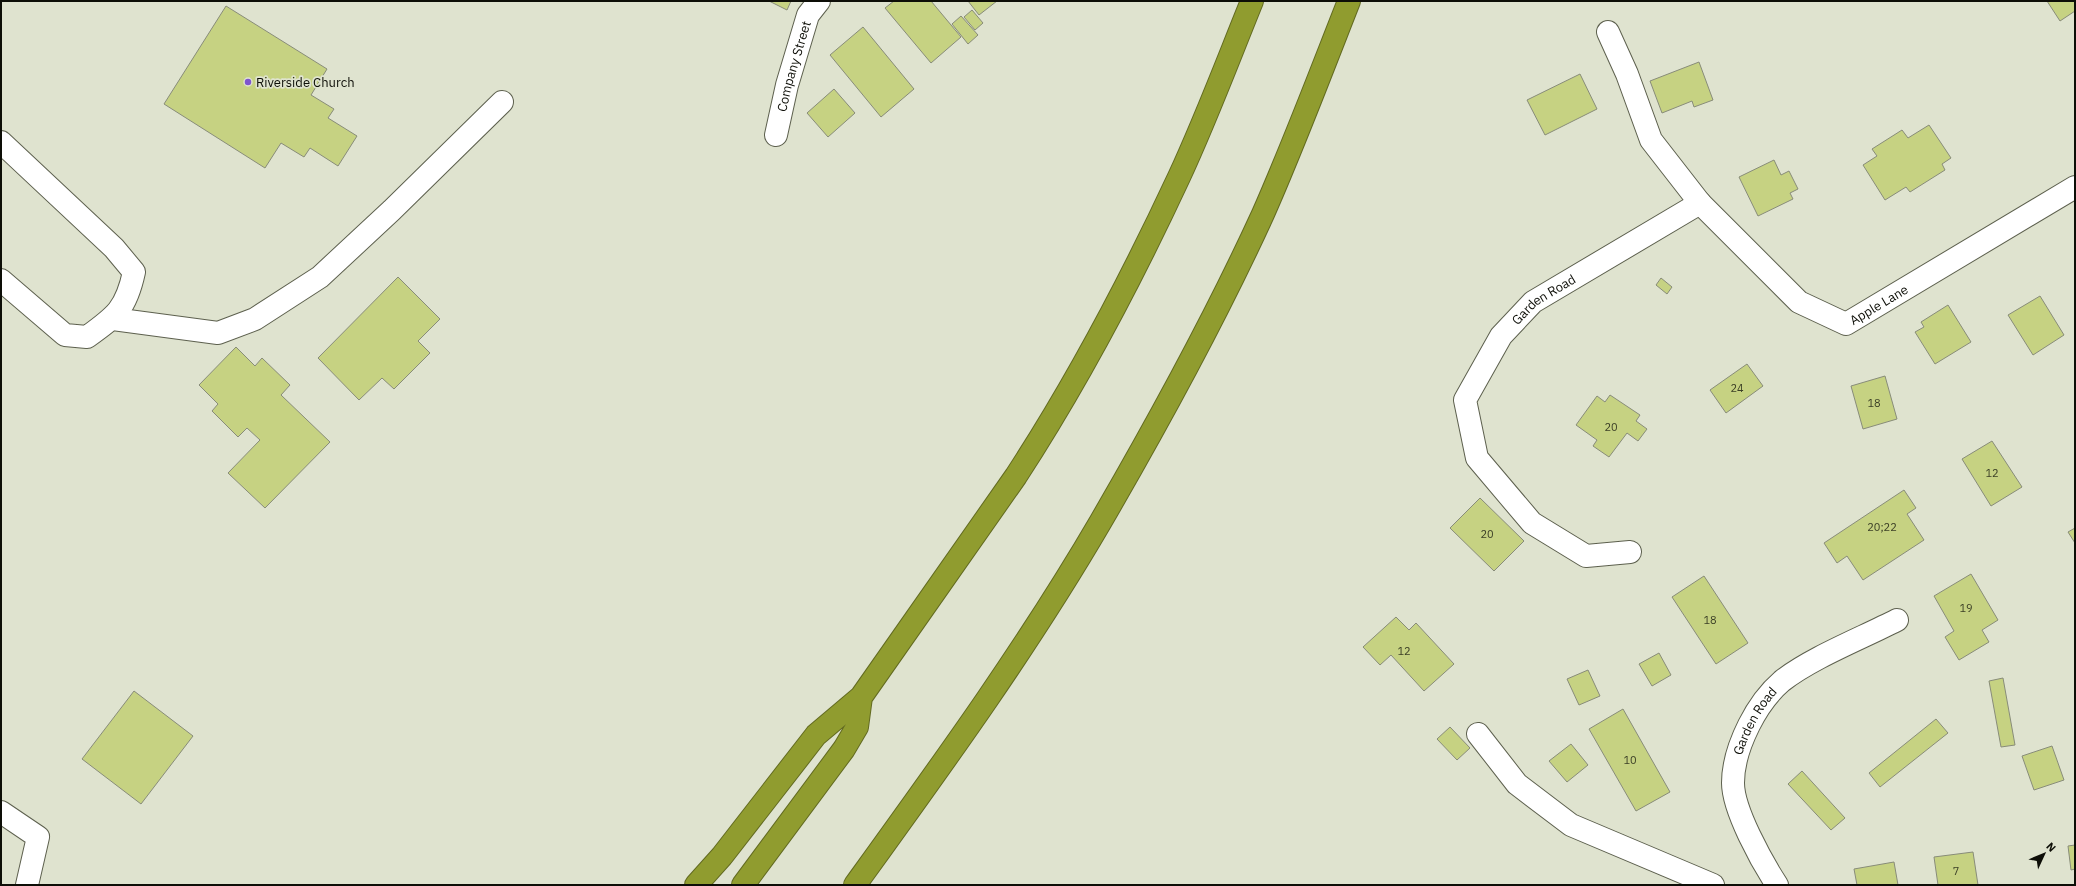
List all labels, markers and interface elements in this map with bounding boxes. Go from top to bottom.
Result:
street label: Company Street [773,19,814,113]
place label: Riverside Church [256,74,355,91]
marker: Riverside Church [243,77,253,87]
street label: Garden Road [1508,270,1579,328]
street label: Apple Lane [1846,280,1911,329]
house number: 24 [1730,381,1744,395]
house number: 18 [1867,396,1881,410]
house number: 20 [1604,420,1618,434]
house number: 12 [1985,466,1999,480]
house number: 20;22 [1867,520,1897,534]
house number: 20 [1480,527,1494,541]
house number: 19 [1959,601,1973,615]
house number: 18 [1703,613,1717,627]
house number: 12 [1397,644,1411,658]
street label: Garden Road [1729,683,1780,757]
house number: 10 [1623,753,1637,767]
north arrow [2024,834,2064,874]
text: N [2043,839,2059,855]
house number: 7 [1953,864,1959,878]

